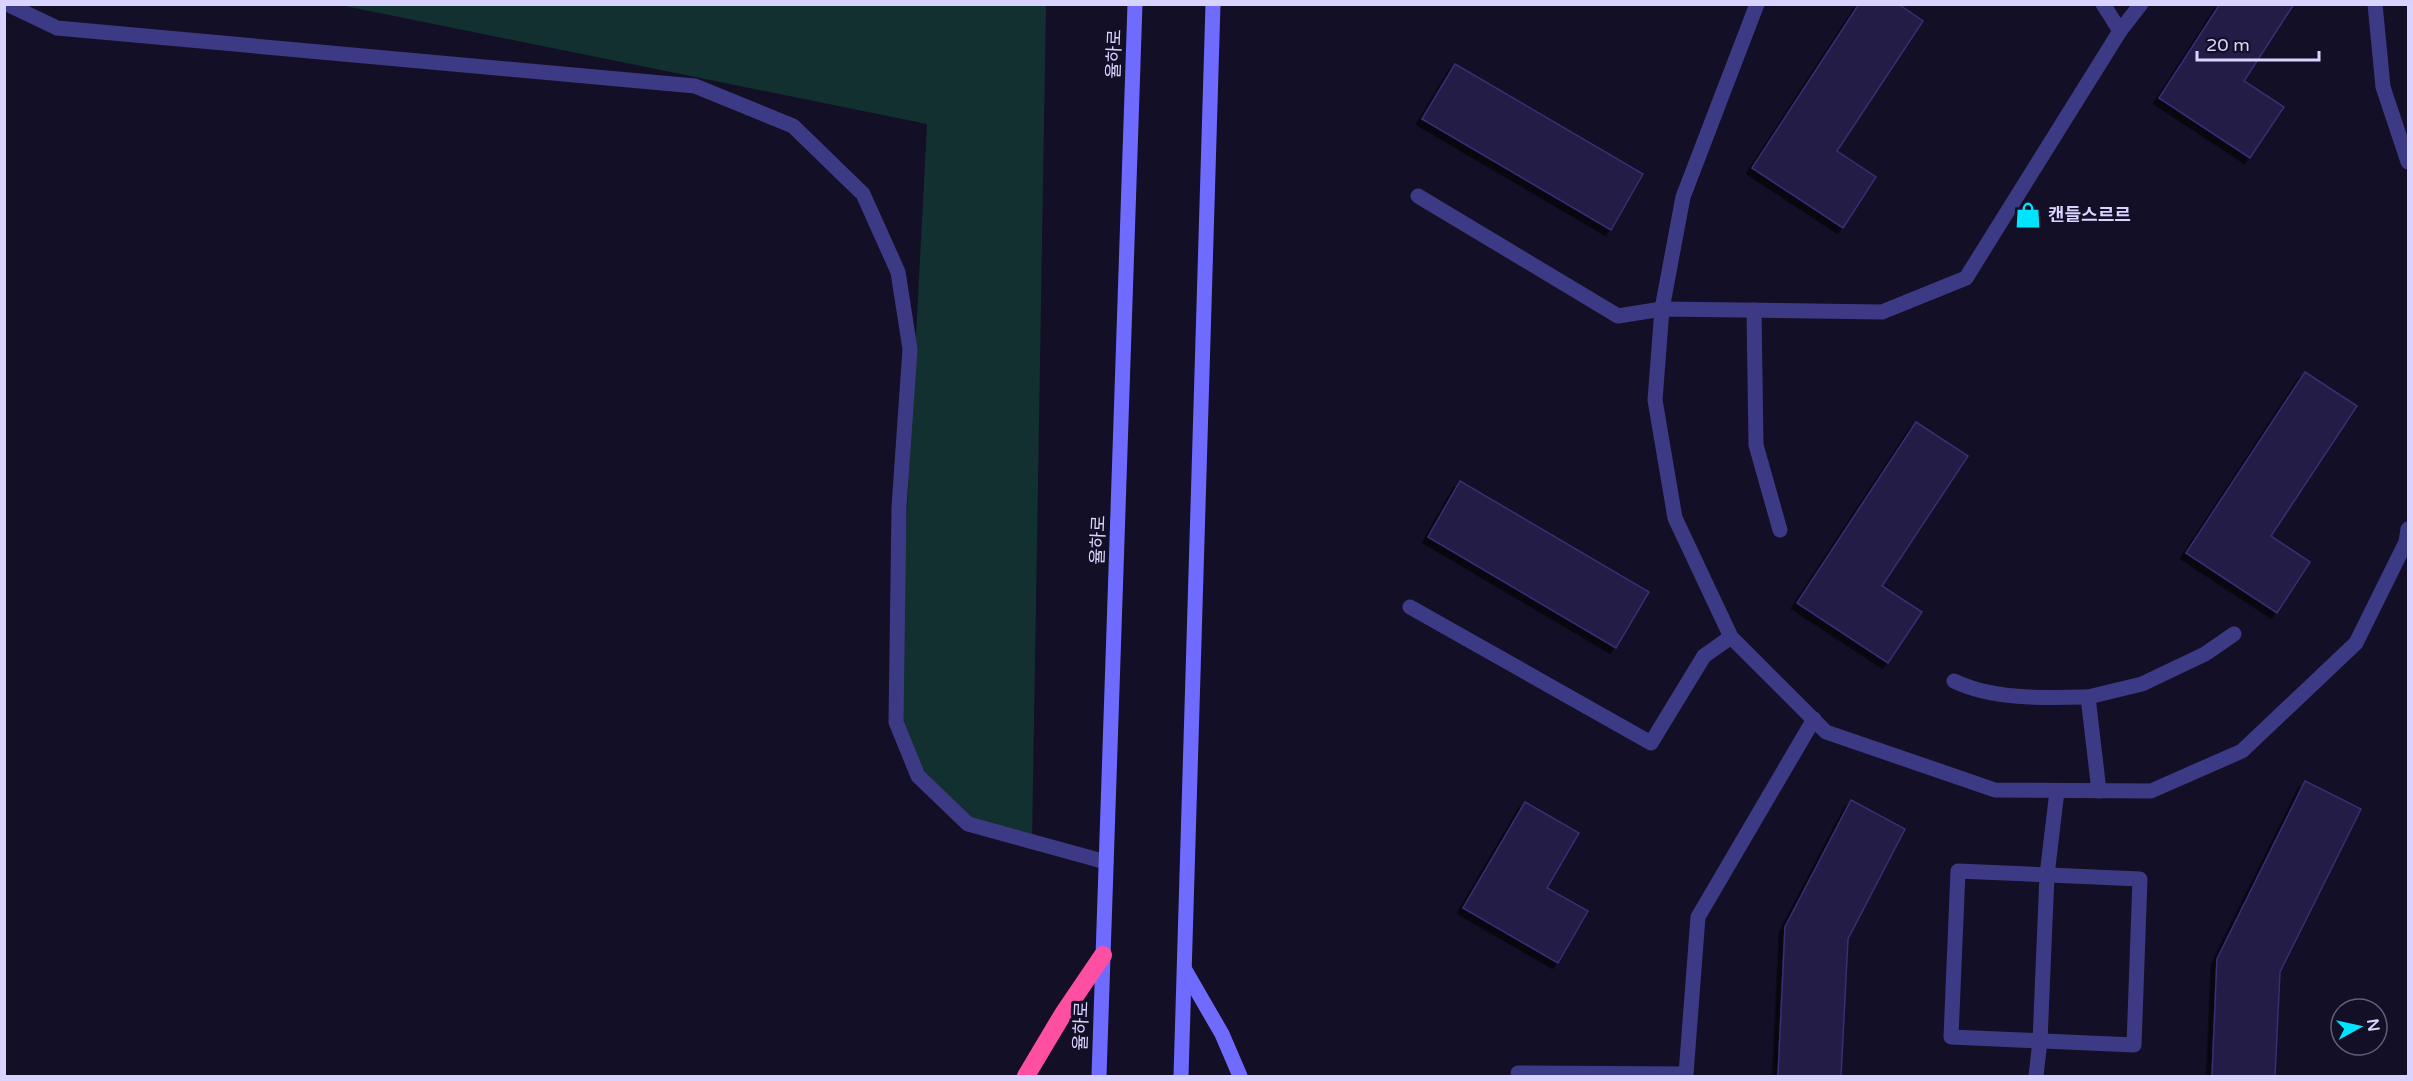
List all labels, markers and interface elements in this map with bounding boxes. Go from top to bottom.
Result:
scale bar [2197,24,2318,62]
street label: 율하로 [1102,29,1126,79]
text: 20 m [2206,34,2250,56]
shop icon: 캔들스르르 [2013,200,2043,230]
place label: 캔들스르르 [2048,204,2131,226]
street label: 율하로 [1086,515,1110,565]
north arrow [2329,997,2389,1057]
street label: 율하로 [1069,1001,1093,1051]
text: N [2362,1017,2384,1033]

